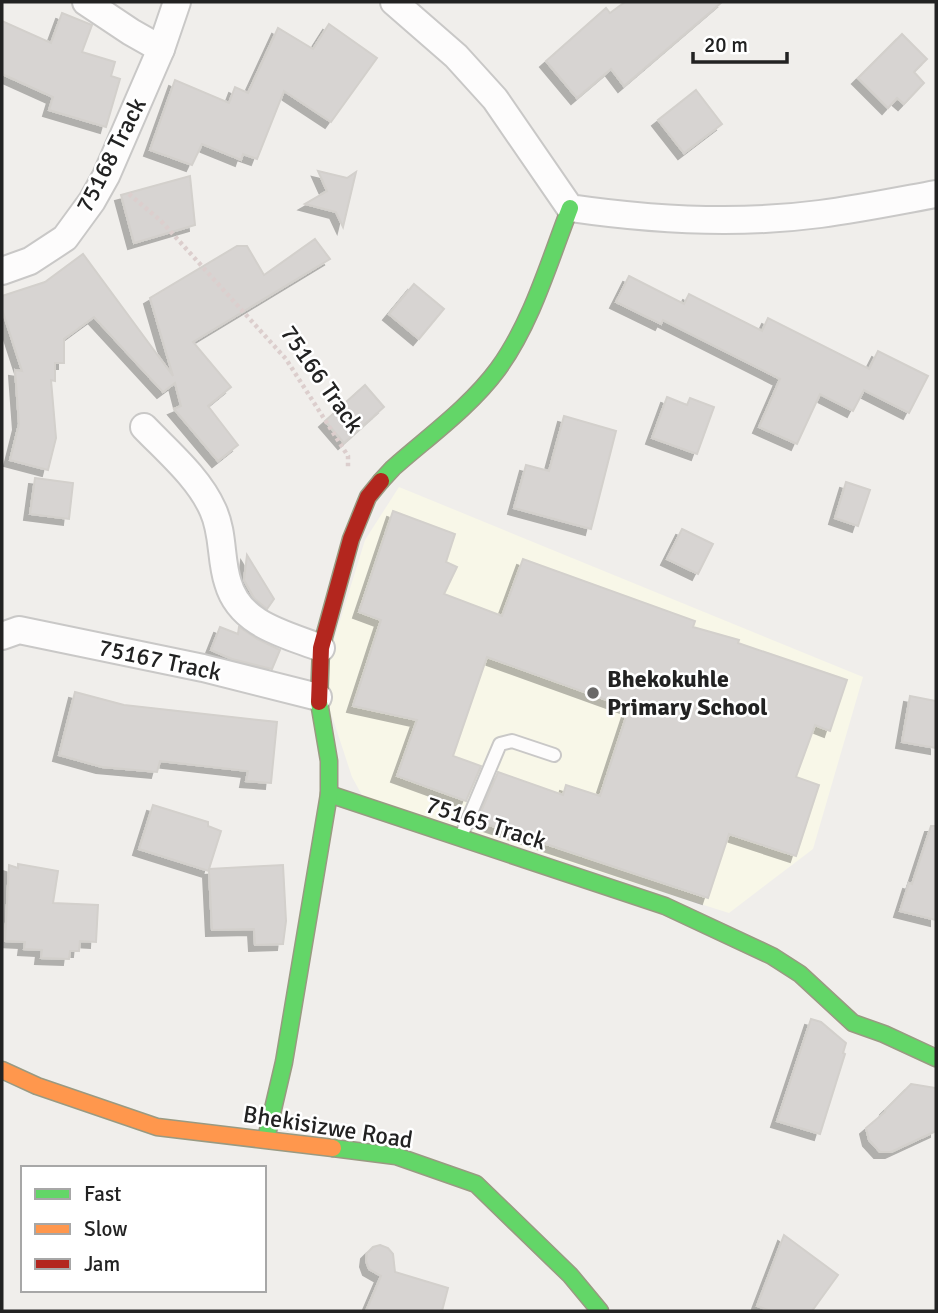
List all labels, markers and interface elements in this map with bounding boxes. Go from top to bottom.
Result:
scale bar [693,21,788,65]
text: 20 m [704,32,748,58]
street label: 75168 Track [69,93,153,217]
street label: 75166 Track [274,319,370,439]
street label: 75167 Track [96,632,224,688]
place label: Bhekokuhle Primary School [607,664,768,722]
marker: Bhekokuhle Primary School [585,685,601,701]
street label: 75165 Track [422,789,550,857]
street label: Bhekisizwe Road [241,1099,415,1155]
legend [21,1166,266,1292]
text: Fast [84,1181,121,1207]
text: Slow [84,1216,128,1242]
text: Jam [84,1251,120,1277]

